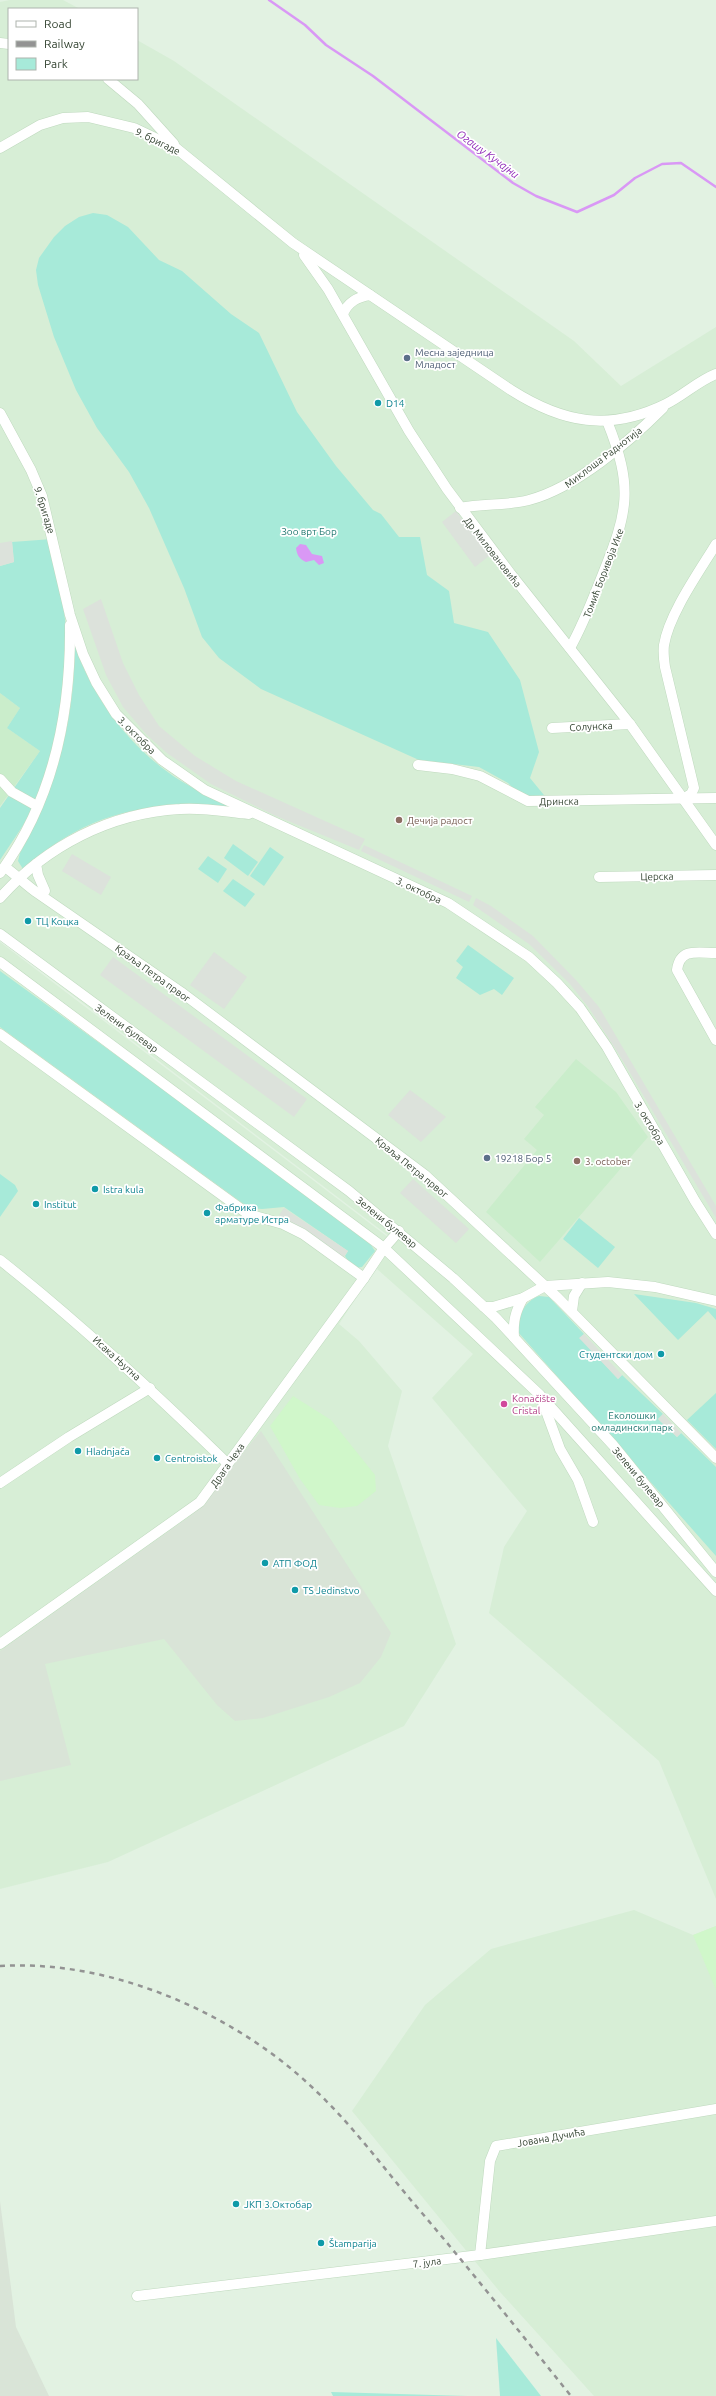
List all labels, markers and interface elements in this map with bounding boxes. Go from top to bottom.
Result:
legend [8,8,138,80]
text: Road [44,17,72,30]
text: Railway [44,37,85,50]
text: Park [44,57,68,70]
street label: 9. бригаде [134,126,182,157]
water label: Огашу Кучајни [455,128,521,181]
place label: Месна заједница Младост [415,347,494,370]
marker: Месна заједница Младост [402,353,412,363]
marker: D14 [373,398,383,408]
place label: D14 [386,398,405,409]
street label: Миклоша Раднотија [563,425,644,490]
street label: 9. бригаде [32,485,57,535]
street label: Др Миловановића [462,515,523,590]
park label: Зоо врт Бор [281,526,337,537]
street label: Томић Боривоја Ике [581,527,626,619]
street label: 3. октобра [116,714,158,756]
street label: Солунска [569,720,613,733]
street label: Дринска [539,796,579,807]
marker: Дечија радост [394,815,404,825]
place label: Дечија радост [407,815,473,826]
street label: Церска [640,871,674,882]
street label: 3. октобра [394,875,443,906]
marker: ТЦ Коцка [23,916,33,926]
place label: ТЦ Коцка [36,916,79,927]
street label: Краља Петра првог [113,942,192,1004]
street label: Зелени булевар [93,1002,160,1055]
street label: 3. октобра [632,1100,667,1147]
street label: Краља Петра првог [373,1135,450,1200]
marker: 19218 Бор 5 [482,1153,492,1163]
place label: 19218 Бор 5 [495,1153,551,1164]
marker: 3. october [572,1156,582,1166]
place label: 3. october [585,1156,631,1167]
marker: Istra kula [90,1184,100,1194]
place label: Istra kula [103,1184,144,1195]
street label: Зелени булевар [354,1195,419,1250]
marker: Institut [31,1199,41,1209]
place label: Institut [44,1199,77,1210]
place label: Фабрика арматуре Истра [215,1202,289,1225]
marker: Фабрика арматуре Истра [202,1208,212,1218]
street label: Исака Њутна [91,1334,143,1383]
place label: Студентски дом [579,1349,653,1360]
marker: Студентски дом [656,1349,666,1359]
place label: Konačište Cristal [512,1393,556,1416]
marker: Konačište Cristal [499,1399,509,1409]
park label: Еколошки омладински парк [591,1410,673,1433]
street label: Драга Чеха [208,1441,247,1489]
street label: Зелени булевар [610,1445,667,1510]
marker: Hladnjača [73,1446,83,1456]
place label: Hladnjača [86,1446,130,1457]
marker: Centroistok [152,1453,162,1463]
place label: Centroistok [165,1453,218,1464]
marker: АТП ФОД [260,1558,270,1568]
place label: АТП ФОД [273,1558,317,1569]
marker: TS Jedinstvo [290,1585,300,1595]
place label: TS Jedinstvo [303,1585,360,1596]
street label: Јована Дучића [516,2126,586,2149]
marker: ЈКП 3.Октобар [231,2199,241,2209]
place label: ЈКП 3.Октобар [244,2199,312,2210]
place label: Štamparija [329,2237,377,2249]
marker: Štamparija [316,2238,326,2248]
street label: 7. јула [412,2255,442,2270]

